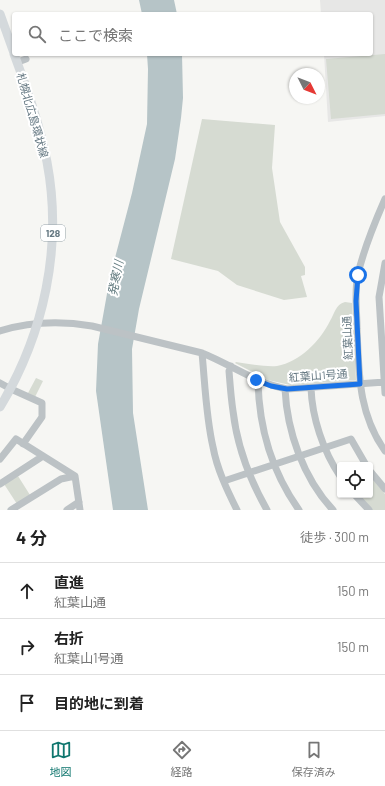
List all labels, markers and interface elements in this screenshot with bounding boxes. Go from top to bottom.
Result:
search box [12,12,373,56]
icon: search [26,23,48,45]
text: ここで検索 [58,26,133,44]
north arrow [289,68,325,104]
street label: 札幌北広島環状線 [15,71,51,159]
road number: 128 [41,225,65,241]
water label: 発寒川 [105,257,126,297]
route start [349,266,367,284]
street label: 紅葉山通 [340,316,354,360]
street label: 紅葉山1号通 [288,366,348,384]
route end [247,371,265,389]
map controls [337,462,373,498]
button: locate [337,462,373,498]
text: 4 分 [16,527,47,547]
text: 徒歩 · 300 m [300,529,369,545]
text: 直進 [54,573,84,591]
icon: ahead [16,580,38,602]
text: 150 m [337,583,369,599]
text: 紅葉山通 [54,594,106,610]
text: 右折 [54,629,84,647]
icon: right [16,636,38,658]
text: 150 m [337,639,369,655]
text: 紅葉山1号通 [54,650,124,666]
icon: arrive [16,692,38,714]
text: 目的地に到着 [54,694,144,712]
tab: 地図 [50,739,72,779]
tab: 経路 [171,739,193,779]
tab: 保存済み [292,739,336,779]

